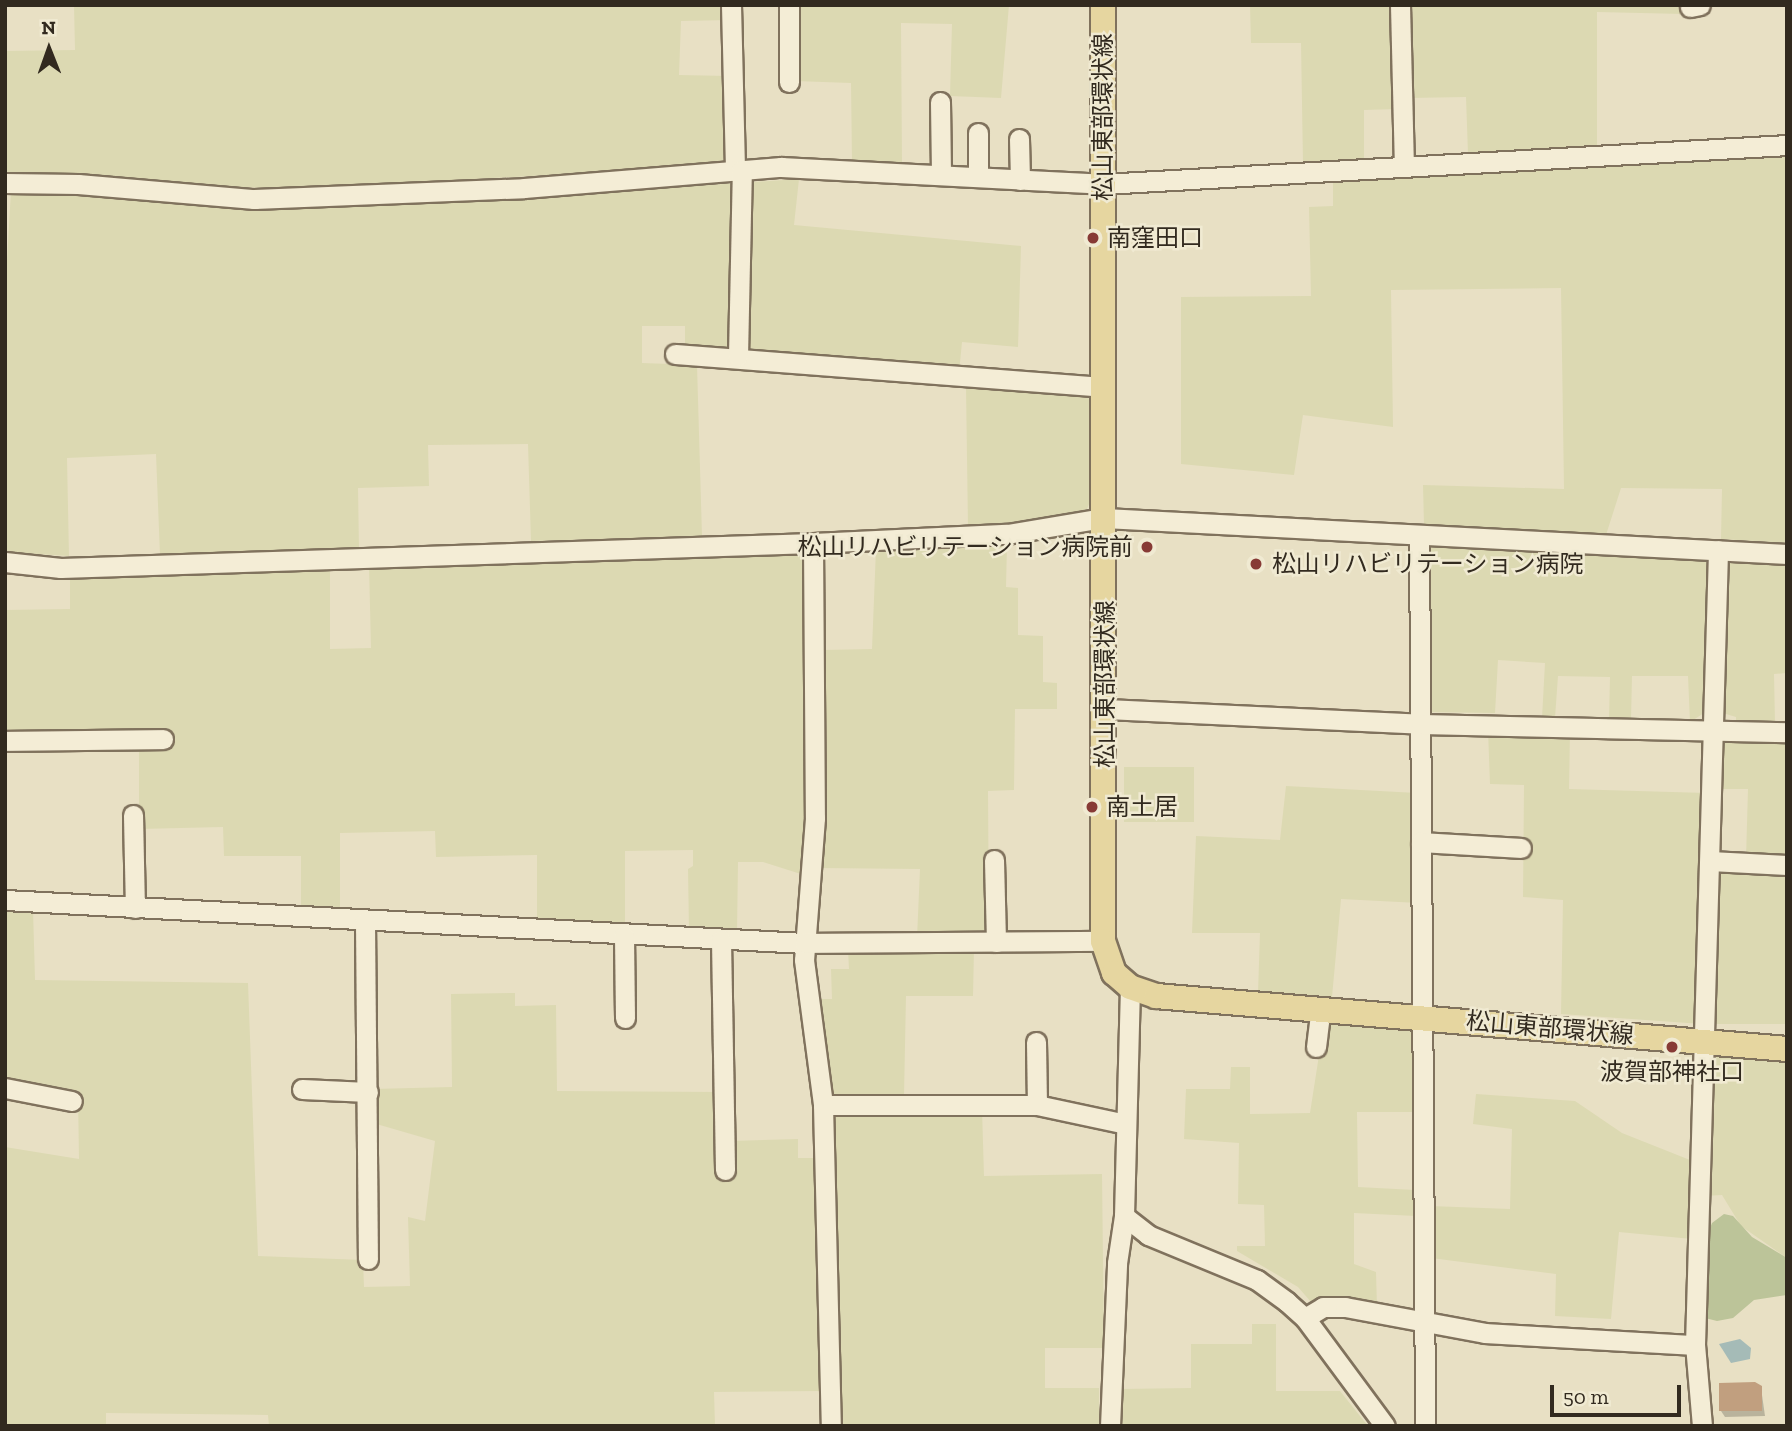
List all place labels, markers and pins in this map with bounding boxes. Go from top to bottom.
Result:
place label: 南窪田口 [1107,224,1203,252]
marker: 南窪田口 [1085,230,1101,246]
place label: 松山リハビリテーション病院前 [797,533,1133,561]
marker: 松山リハビリテーション病院前 [1139,539,1155,555]
place label: 松山リハビリテーション病院 [1272,550,1584,578]
marker: 松山リハビリテーション病院 [1246,554,1266,574]
place label: 南土居 [1106,793,1178,821]
marker: 南土居 [1084,799,1100,815]
marker: 波賀部神社口 [1664,1039,1680,1055]
place label: 波賀部神社口 [1600,1058,1744,1086]

